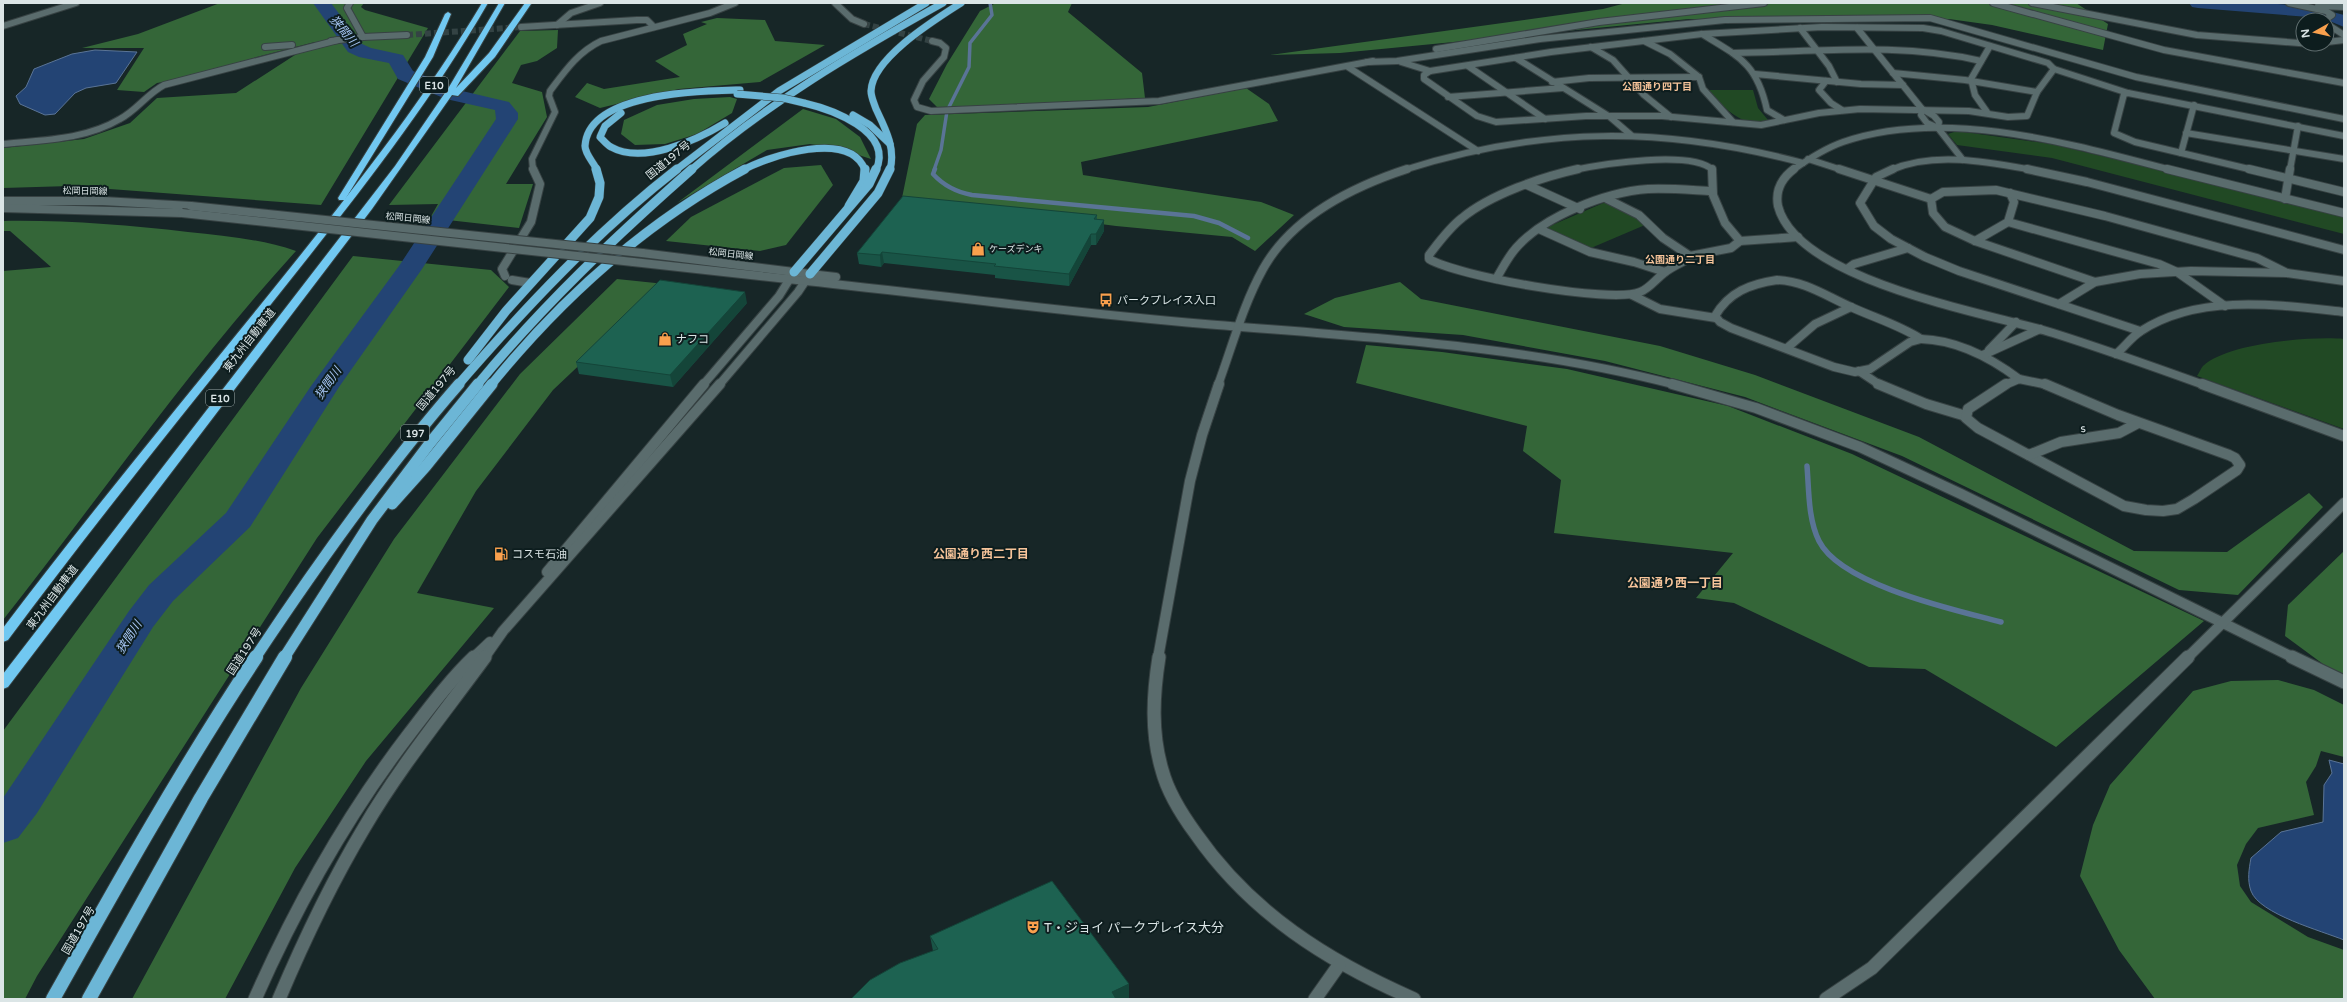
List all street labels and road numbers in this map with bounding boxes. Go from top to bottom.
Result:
road number: E10 [420,77,448,93]
street label: 国道197号 [643,138,693,182]
street label: 松岡日岡線 [62,186,109,197]
street label: 松岡日岡線 [385,211,432,226]
street label: 松岡日岡線 [708,246,755,263]
street label: 東九州自動車道 [221,306,278,375]
street label: 国道197号 [414,364,459,413]
road number: E10 [206,390,234,406]
street label: s [2080,422,2086,435]
road number: 197 [401,425,429,441]
street label: 東九州自動車道 [24,563,81,632]
street label: 国道197号 [224,625,265,677]
street label: 国道197号 [59,904,97,957]

